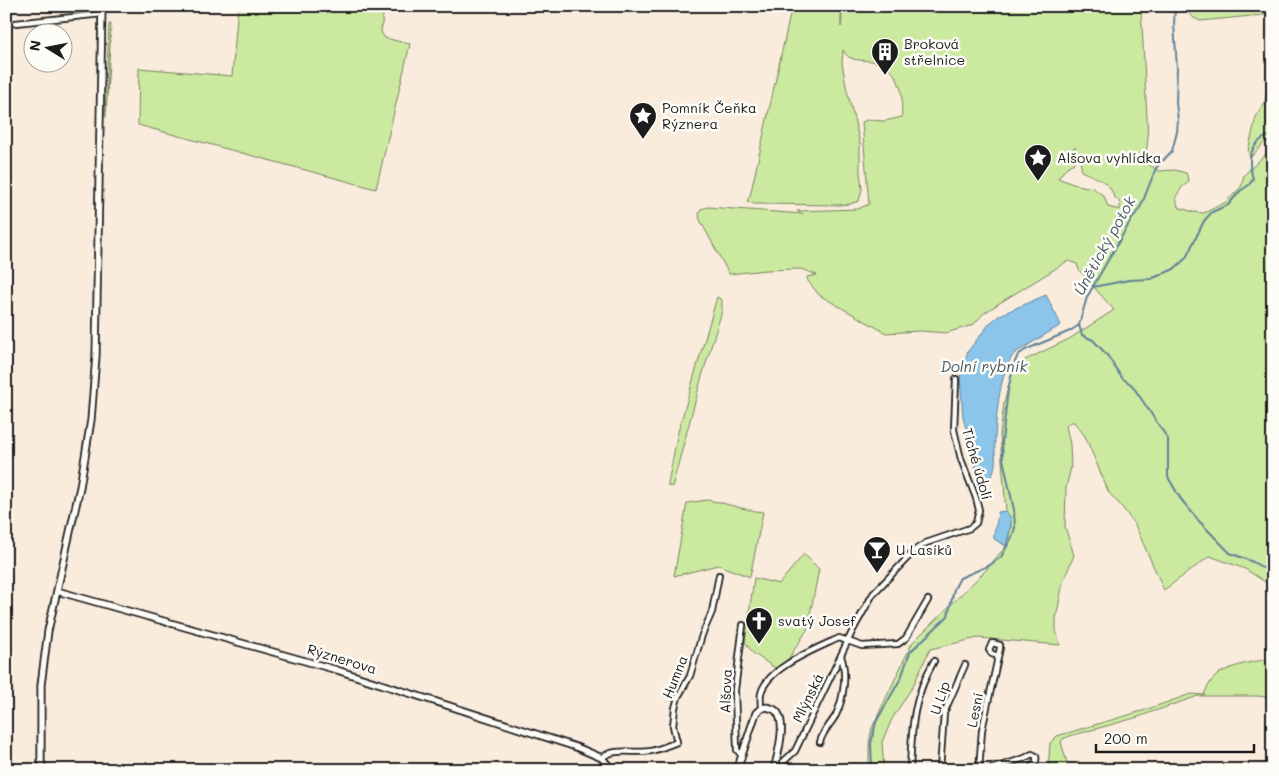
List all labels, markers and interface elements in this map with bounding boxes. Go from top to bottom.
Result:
north arrow [22,22,72,72]
place label: Broková střelnice [904,34,965,69]
building icon: Broková střelnice [870,37,900,76]
text: N [24,39,45,53]
place label: Pomník Čeňka Rýznera [662,98,757,133]
place icon: Pomník Čeňka Rýznera [628,101,658,140]
place icon: Alšova vyhlídka [1023,143,1053,182]
place label: Alšova vyhlídka [1057,148,1161,167]
water label: Únětický potok [1069,192,1140,298]
water label: Dolní rybník [941,356,1028,376]
street label: Tiché údolí [958,426,997,502]
bar icon: U Lasíků [862,535,892,574]
place label: U Lasíků [896,540,952,559]
church icon: svatý Josef [744,606,774,645]
place label: svatý Josef [778,611,856,630]
street label: Rýznerova [305,639,379,678]
street label: Humna [657,652,692,701]
street label: Alšova [715,668,736,714]
street label: Mlýnská [787,670,828,726]
street label: U Lip [925,679,954,717]
street label: Lesní [962,691,987,729]
scale bar [1096,721,1254,753]
text: 200 m [1104,728,1148,748]

